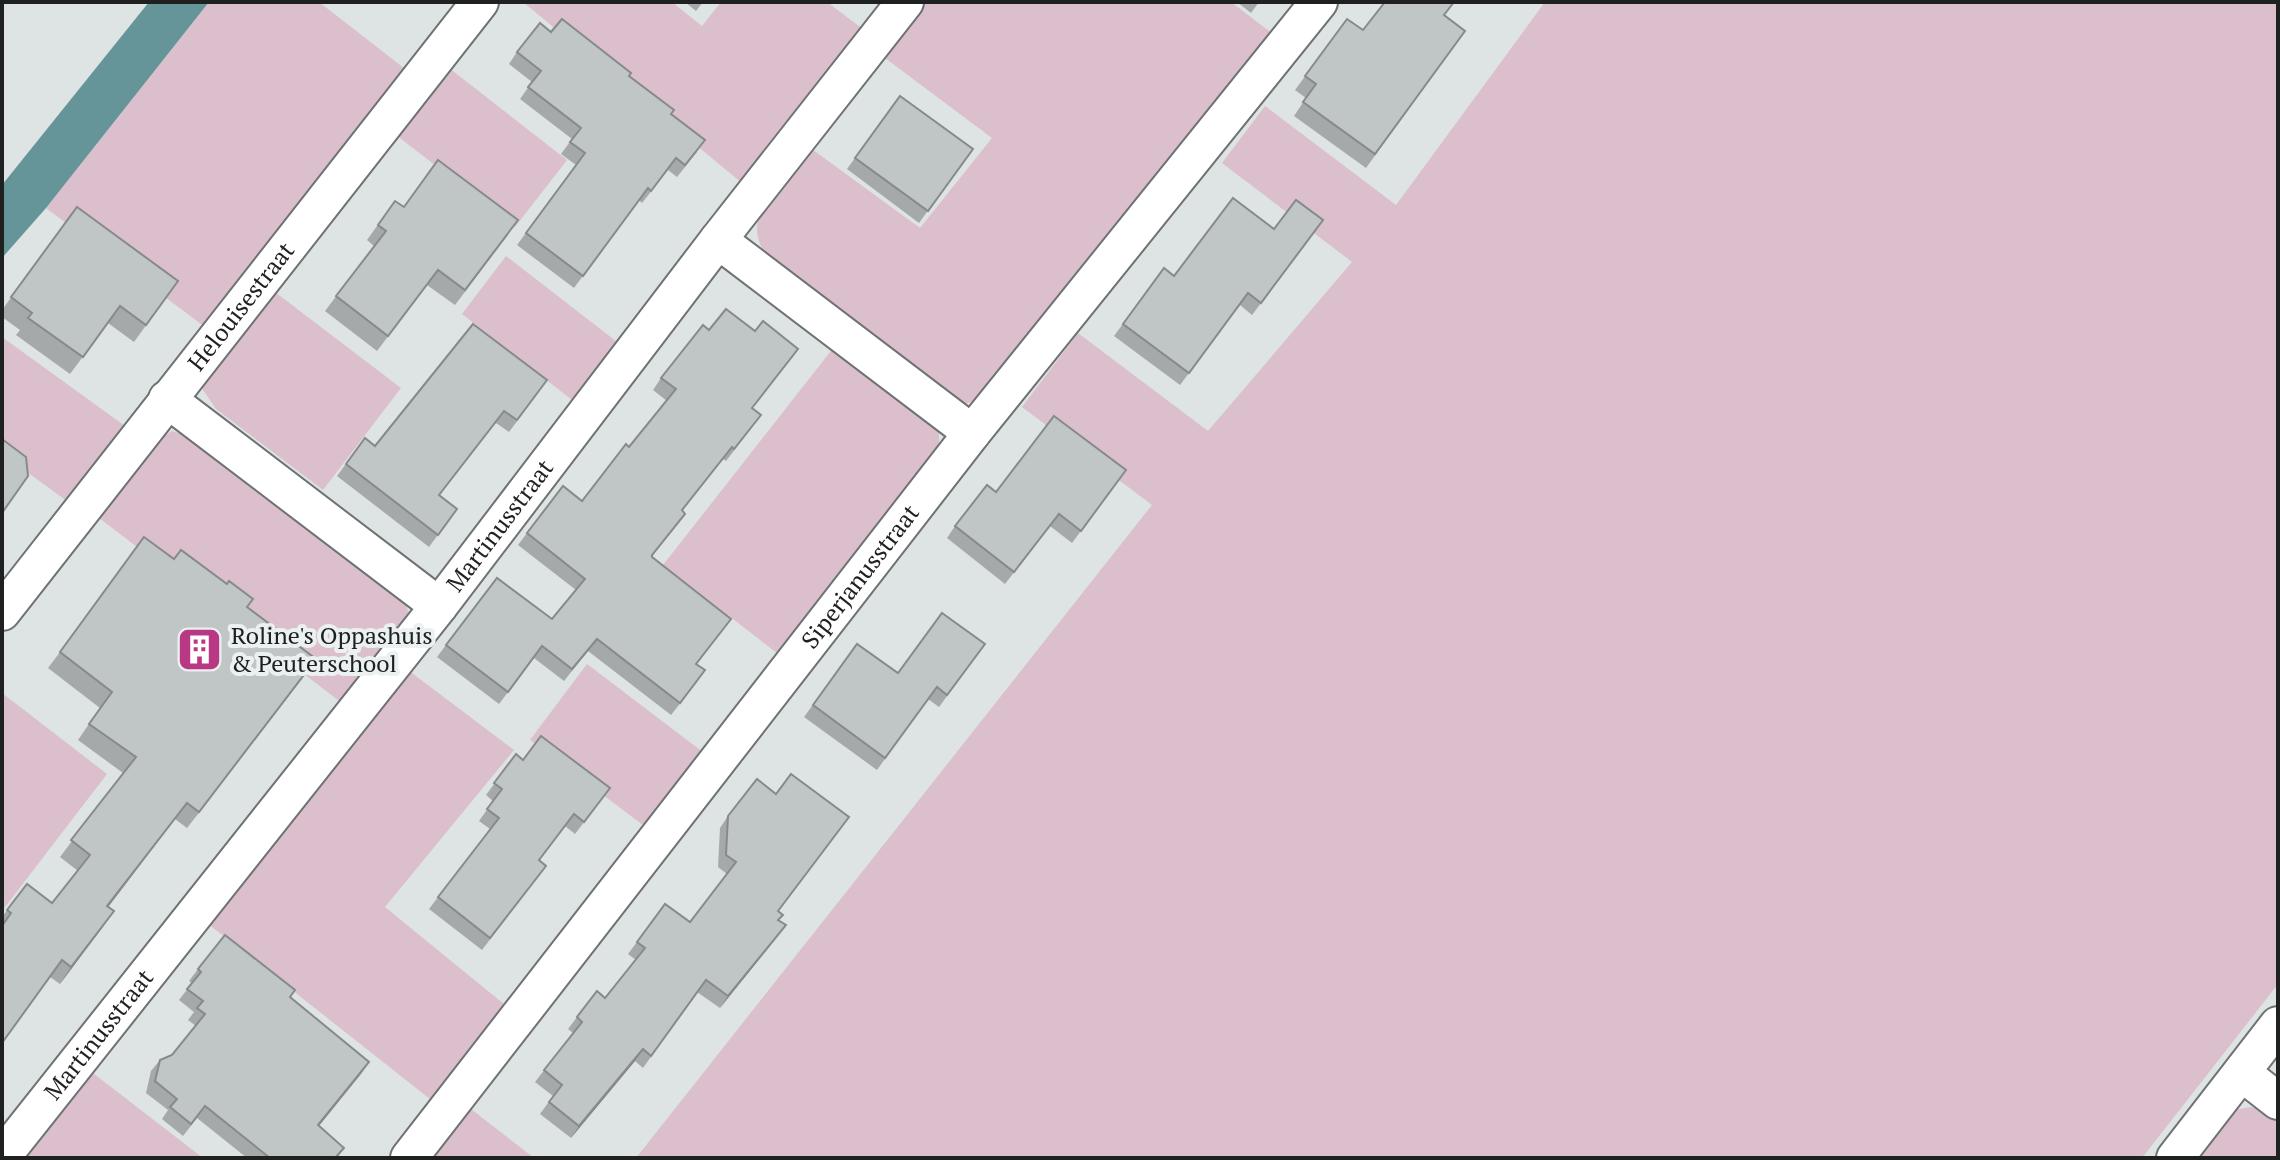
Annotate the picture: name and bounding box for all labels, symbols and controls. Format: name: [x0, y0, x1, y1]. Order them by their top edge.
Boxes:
street label: Helouisestraat: [180, 235, 301, 377]
street label: Martinusstraat: [439, 452, 560, 598]
street label: Siperjanusstraat: [794, 497, 926, 655]
place label: Roline's Oppashuis & Peuterschool: [231, 619, 433, 679]
building icon: Roline's Oppashuis & Peuterschool: [176, 626, 224, 674]
street label: Martinusstraat: [36, 962, 160, 1106]

